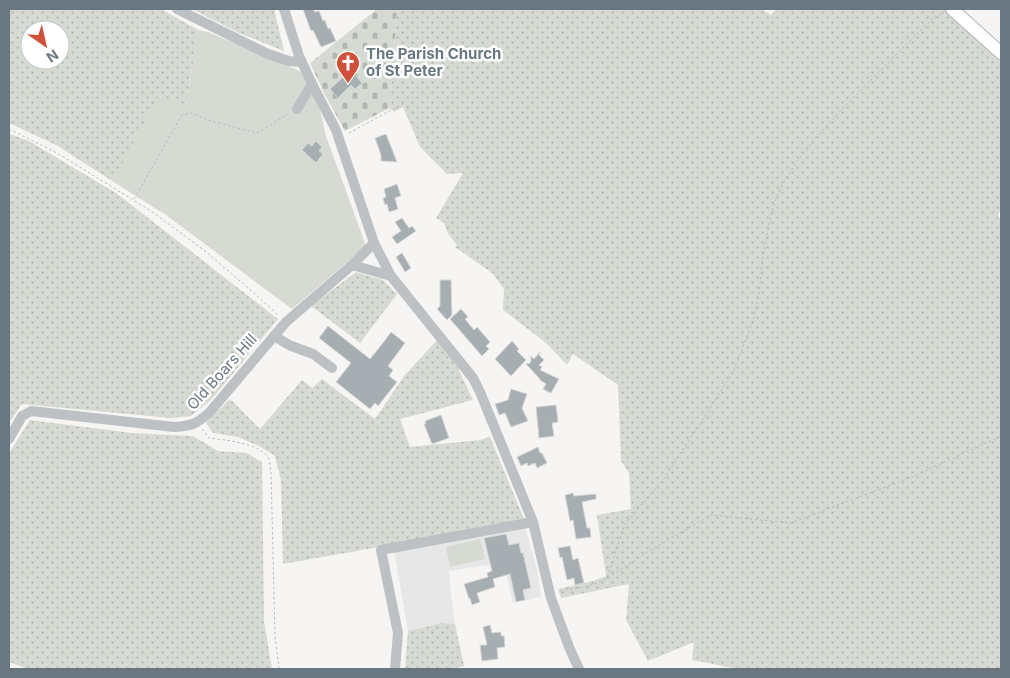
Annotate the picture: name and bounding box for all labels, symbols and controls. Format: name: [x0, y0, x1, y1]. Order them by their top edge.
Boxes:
north arrow: [20, 20, 70, 70]
place label: The Parish Church of St Peter: [366, 44, 501, 80]
text: N: [43, 46, 62, 66]
church icon: The Parish Church of St Peter: [335, 50, 361, 84]
street label: Old Boars Hill: [183, 330, 261, 414]

